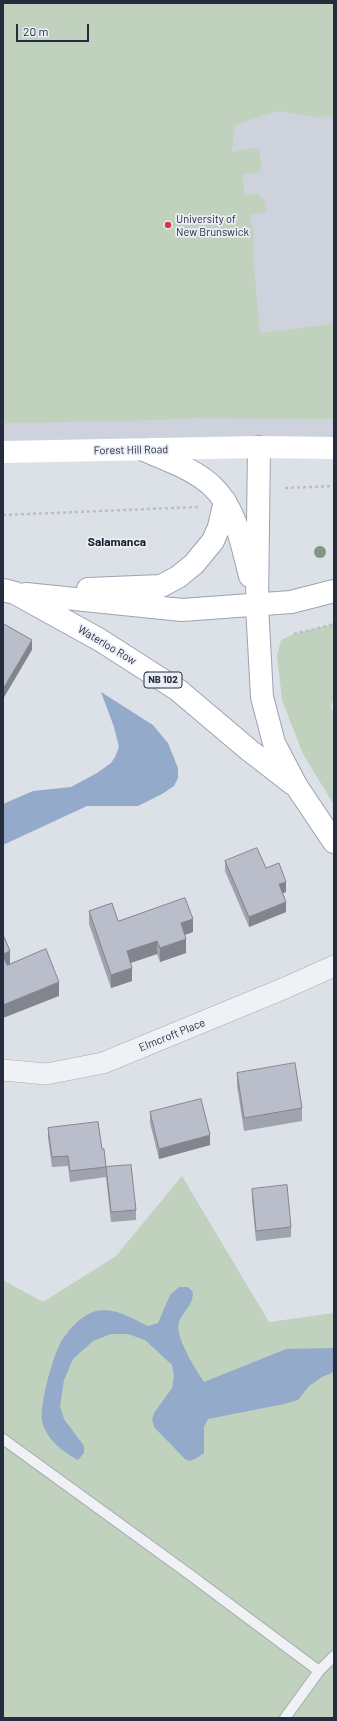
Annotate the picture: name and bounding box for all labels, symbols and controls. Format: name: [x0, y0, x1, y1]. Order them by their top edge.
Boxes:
scale bar: [18, 16, 91, 42]
text: 20 m: [23, 24, 49, 38]
place label: University of New Brunswick: [176, 212, 249, 238]
marker: University of New Brunswick: [163, 220, 173, 230]
street label: Forest Hill Road: [94, 443, 168, 457]
district label: Salamanca: [88, 535, 146, 549]
street label: Waterloo Row: [76, 622, 138, 668]
road number: NB 102: [144, 672, 182, 688]
street label: Elmcroft Place: [137, 1016, 207, 1054]

